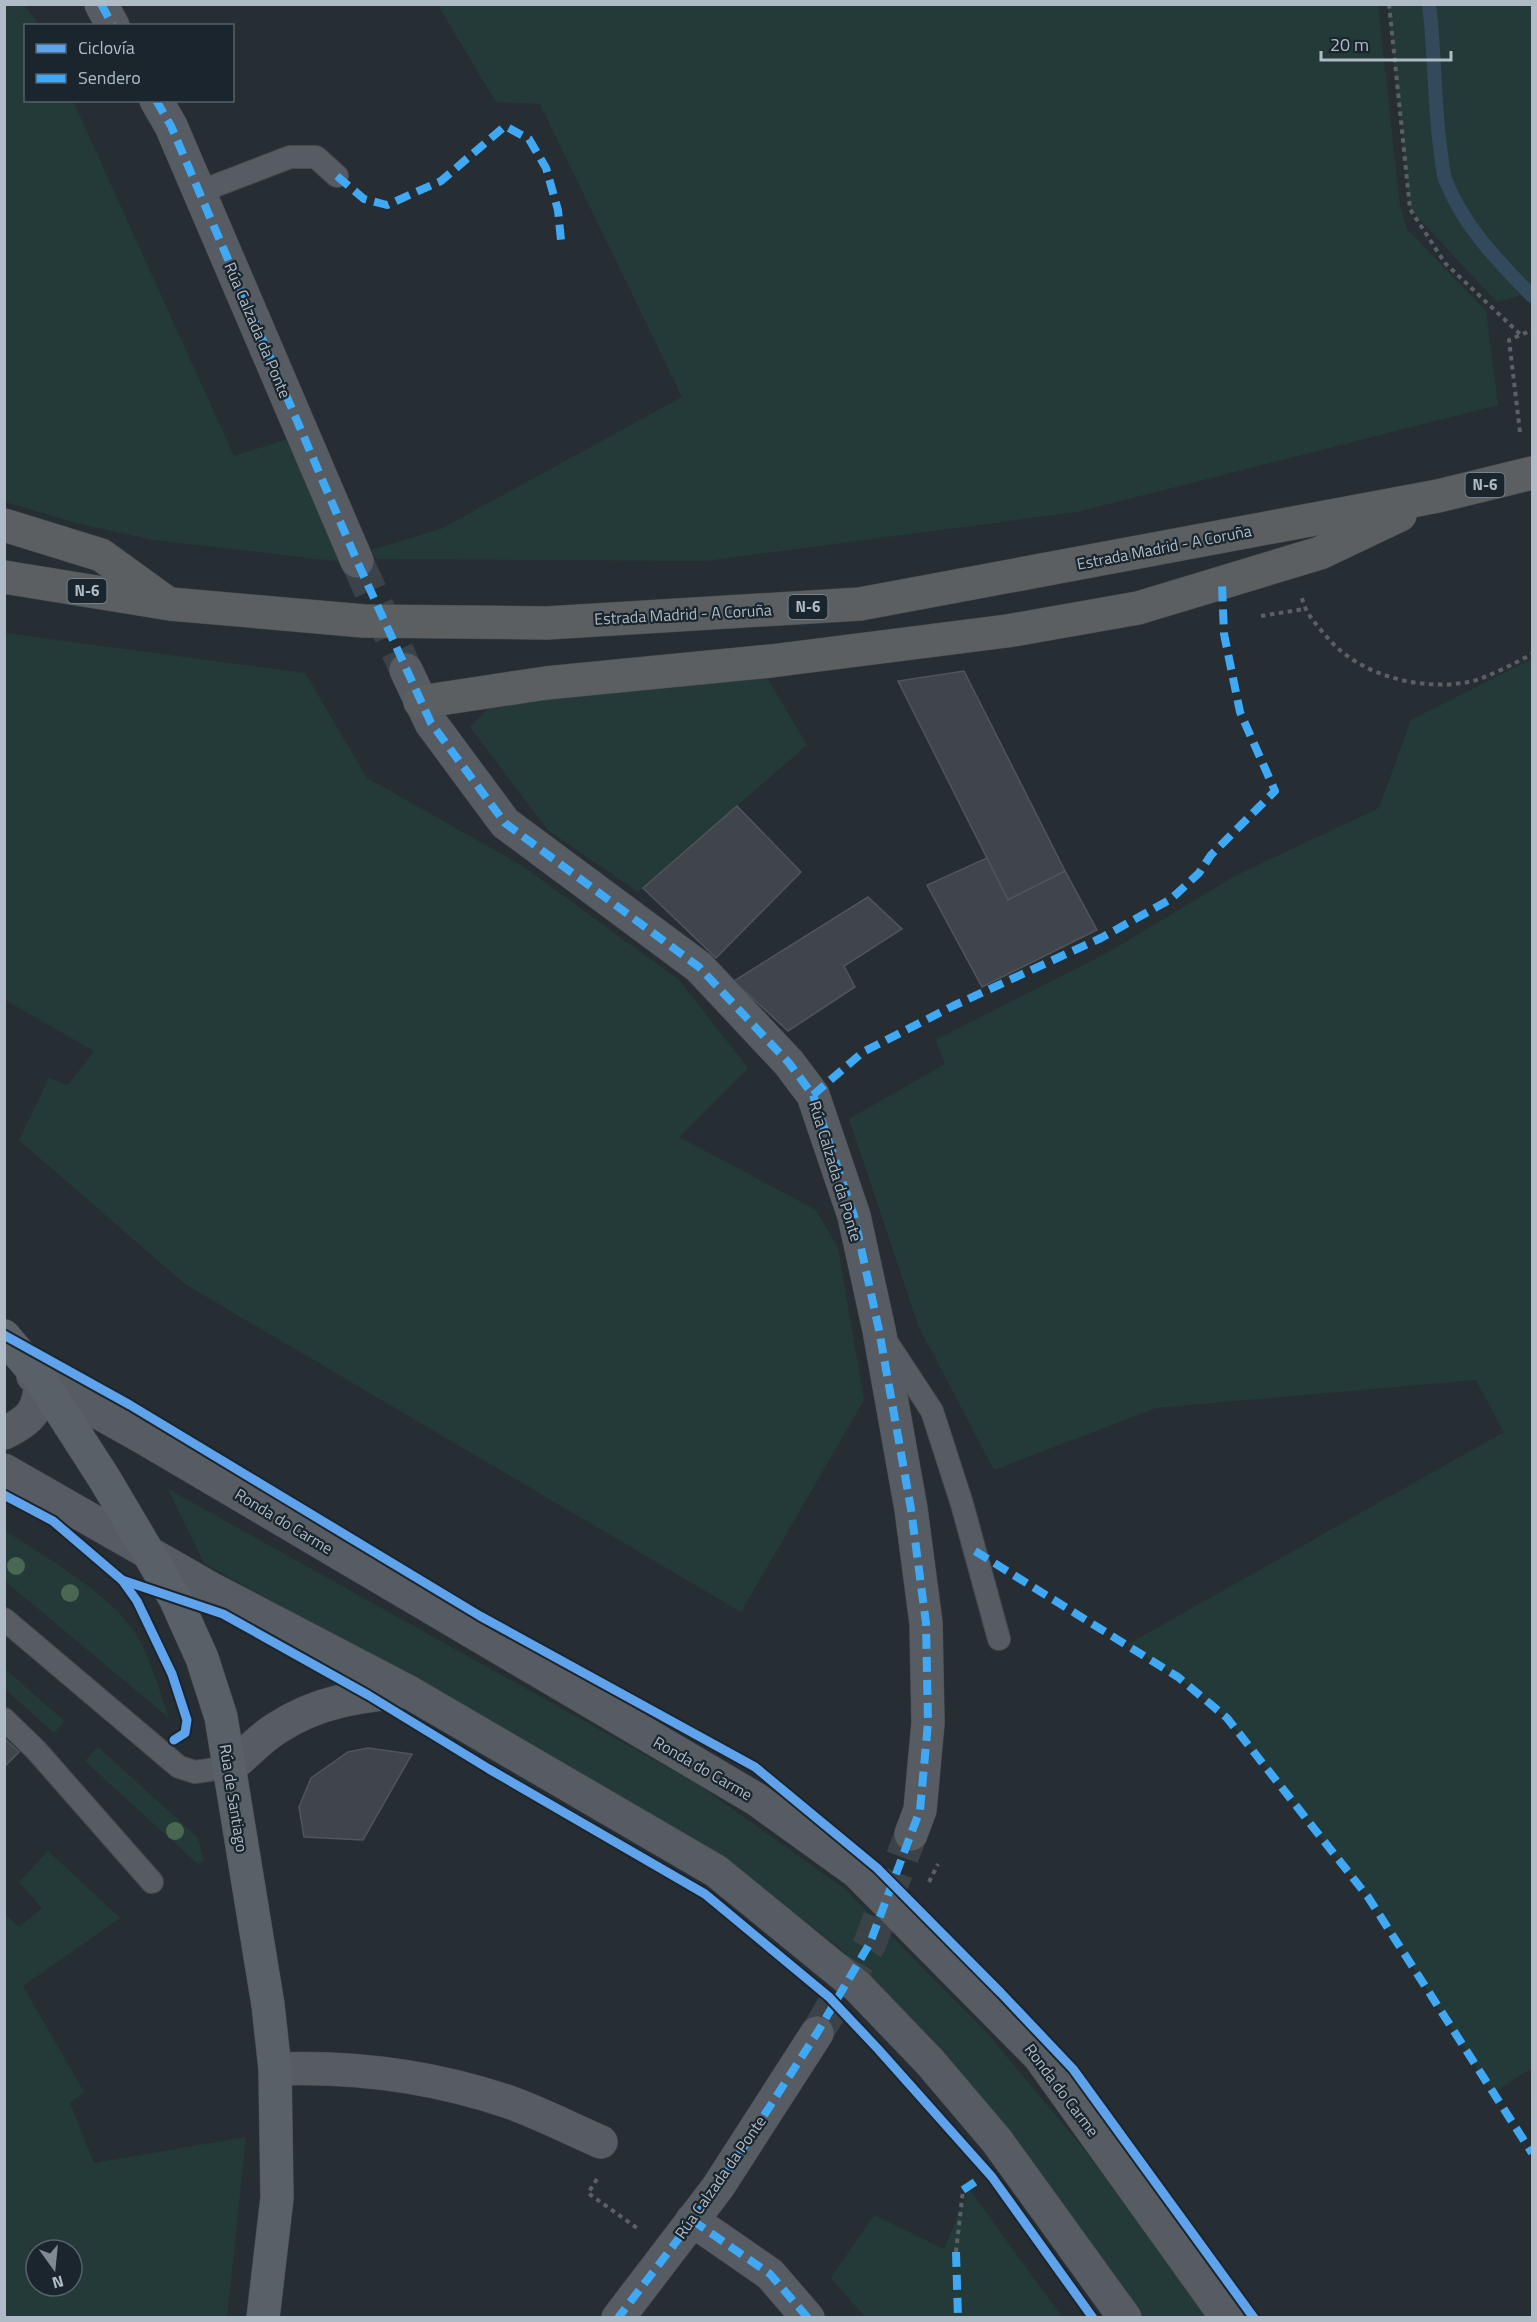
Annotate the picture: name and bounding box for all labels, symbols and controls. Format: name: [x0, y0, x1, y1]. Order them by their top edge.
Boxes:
legend: [24, 24, 234, 102]
scale bar: [1321, 24, 1452, 62]
text: 20 m: [1330, 31, 1369, 58]
text: Ciclovía: [78, 34, 135, 61]
text: Sendero: [78, 64, 141, 91]
street label: Rúa Calzada da Ponte: [218, 258, 298, 402]
road number: N-6: [1466, 473, 1504, 497]
street label: Estrada Madrid - A Coruña: [1075, 518, 1253, 576]
road number: N-6: [68, 579, 106, 603]
road number: N-6: [788, 595, 828, 619]
street label: Estrada Madrid - A Coruña: [594, 597, 772, 631]
street label: Rúa Calzada da Ponte: [803, 1098, 869, 1244]
street label: Ronda do Carme: [230, 1482, 338, 1560]
street label: Ronda do Carme: [649, 1730, 757, 1806]
street label: Rúa de Santiago: [214, 1742, 254, 1854]
street label: Ronda do Carme: [1019, 2038, 1105, 2142]
street label: Rúa Calzada da Ponte: [668, 2110, 772, 2244]
north arrow: [24, 2238, 84, 2298]
text: N: [49, 2269, 66, 2296]

